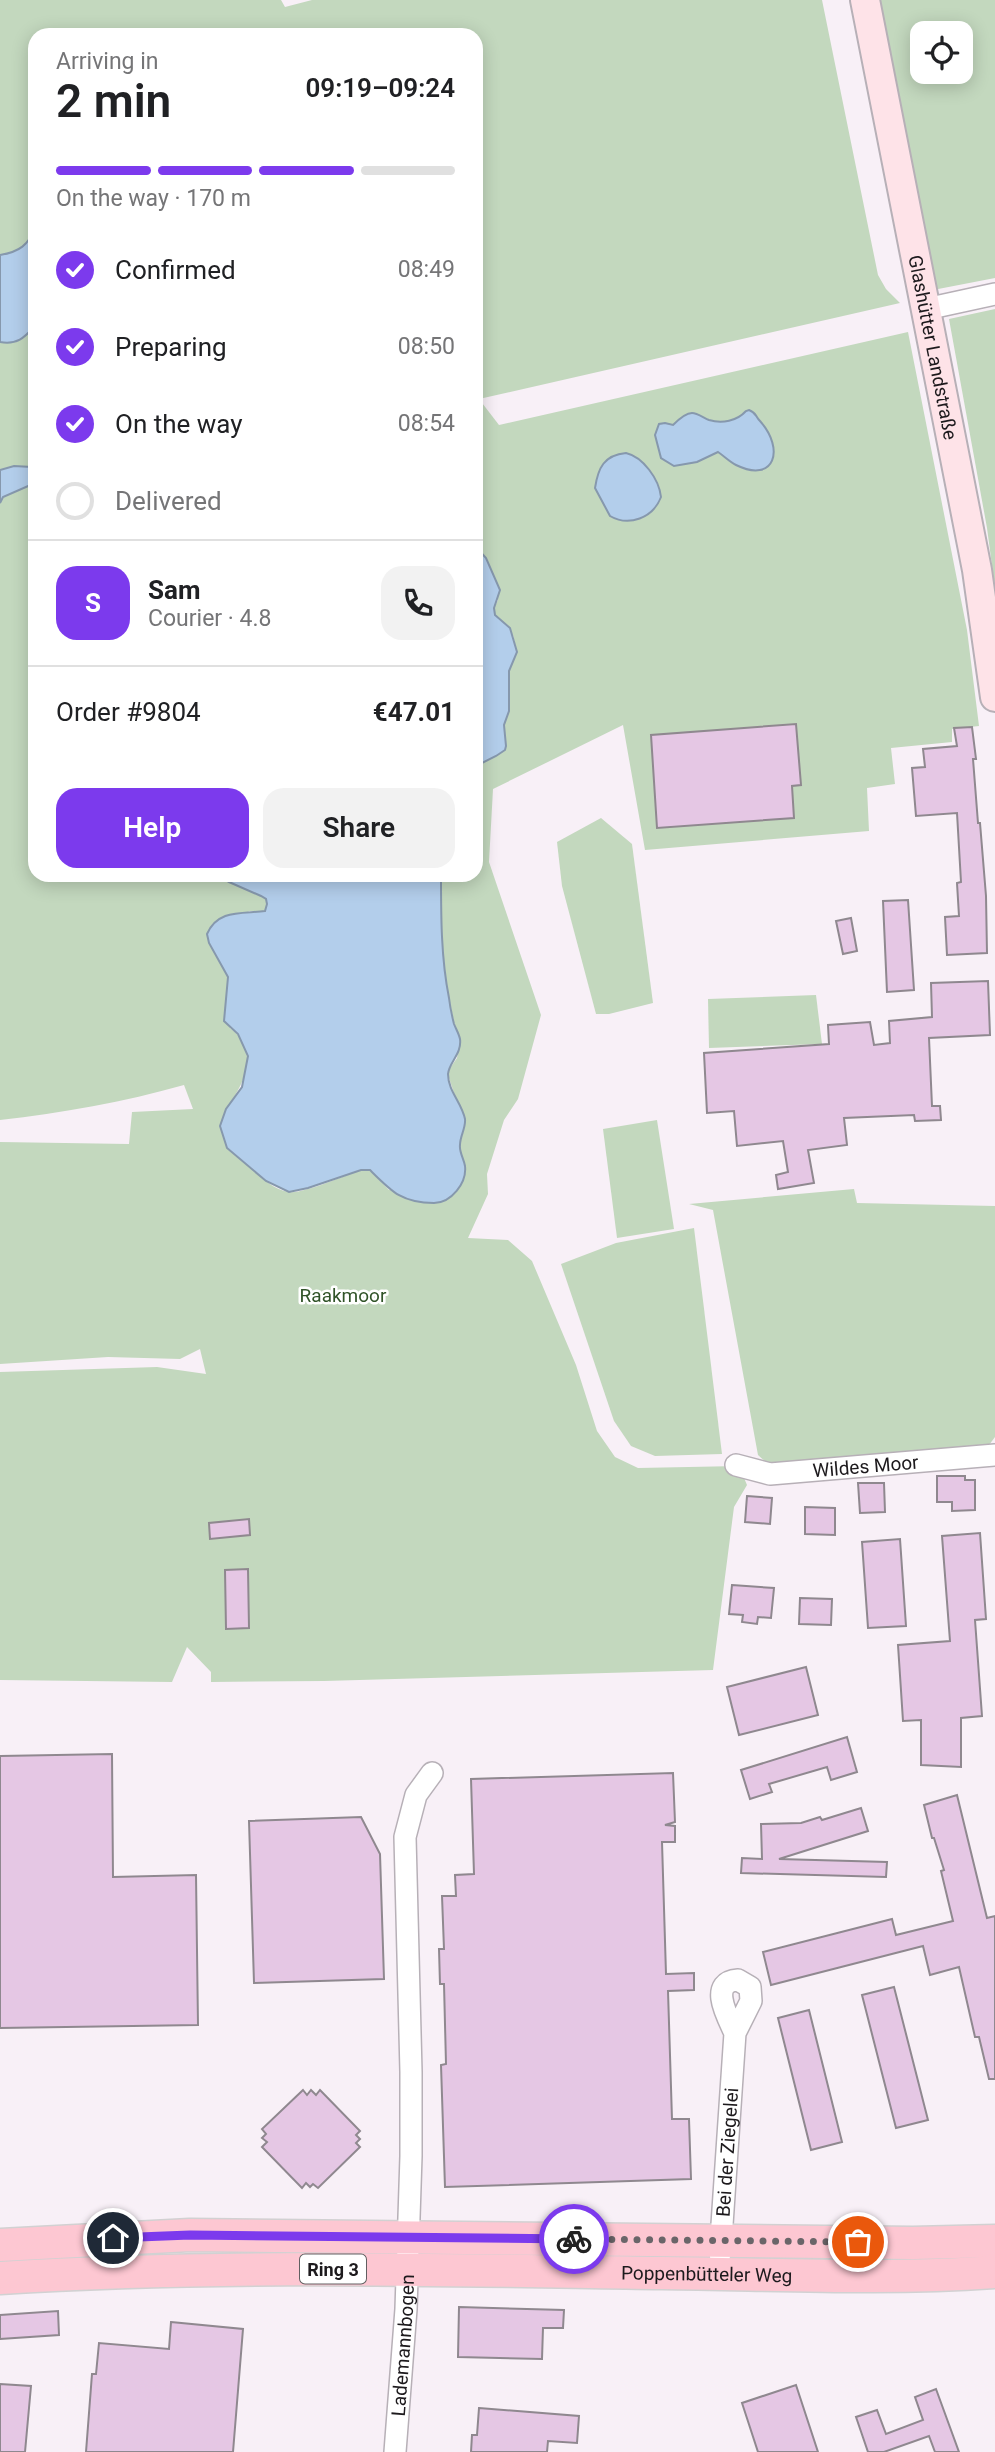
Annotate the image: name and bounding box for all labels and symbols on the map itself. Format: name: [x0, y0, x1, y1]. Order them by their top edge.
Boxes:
street label: Glashütter Landstraße: [904, 253, 963, 442]
park label: Raakmoor: [300, 1284, 387, 1307]
street label: Wildes Moor: [812, 1450, 920, 1482]
street label: Bei der Ziegelei: [711, 2087, 743, 2218]
courier: [539, 2204, 609, 2274]
pin: [83, 2208, 143, 2268]
pin: [828, 2212, 888, 2272]
road number: Ring 3: [300, 2255, 366, 2284]
street label: Poppenbütteler Weg: [621, 2261, 793, 2287]
street label: Lademannbogen: [386, 2274, 419, 2417]

